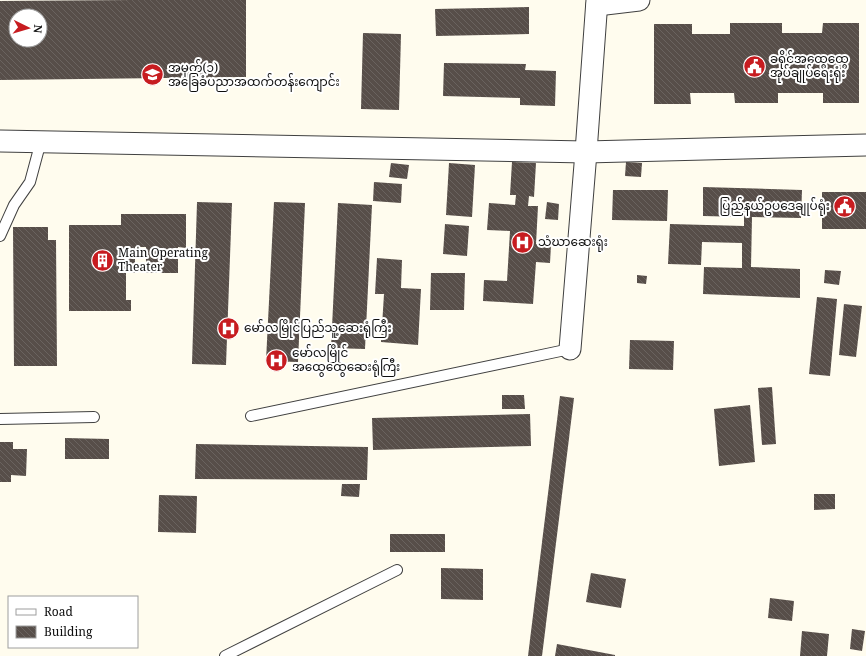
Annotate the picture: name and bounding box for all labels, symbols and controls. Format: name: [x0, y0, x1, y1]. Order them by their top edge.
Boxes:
north arrow: [8, 8, 48, 48]
text: N: [31, 24, 46, 34]
place label: ခရိုင်အထွေထွေ အုပ်ချုပ်ရေးရုံး: [770, 50, 849, 83]
public building icon: ခရိုင်အထွေထွေ အုပ်ချုပ်ရေးရုံး: [741, 53, 767, 79]
place label: အမှတ်(၁) အခြေခံပညာအထက်တန်းကျောင်း: [168, 59, 340, 92]
school or university icon: အမှတ်(၁) အခြေခံပညာအထက်တန်းကျောင်း: [139, 62, 165, 88]
public building icon: ပြည်နယ်ဥပဒေချုပ်ရုံး: [832, 193, 858, 219]
place label: ပြည်နယ်ဥပဒေချုပ်ရုံး: [720, 197, 830, 216]
hospital icon: သံဃာဆေးရုံး: [509, 229, 535, 255]
place label: သံဃာဆေးရုံး: [538, 233, 608, 252]
place label: Main Operating Theater: [118, 244, 208, 275]
building icon: Main Operating Theater: [89, 247, 115, 273]
hospital icon: မော်လမြိုင်ပြည်သူ့ဆေးရုံကြီး: [216, 315, 242, 341]
place label: မော်လမြိုင်ပြည်သူ့ဆေးရုံကြီး: [244, 319, 392, 338]
place label: မော်လမြိုင် အထွေထွေဆေးရုံကြီး: [292, 344, 400, 377]
hospital icon: မော်လမြိုင် အထွေထွေဆေးရုံကြီး: [263, 347, 289, 373]
legend: [8, 596, 138, 648]
text: Road: [44, 603, 74, 620]
text: Building: [44, 623, 93, 640]

